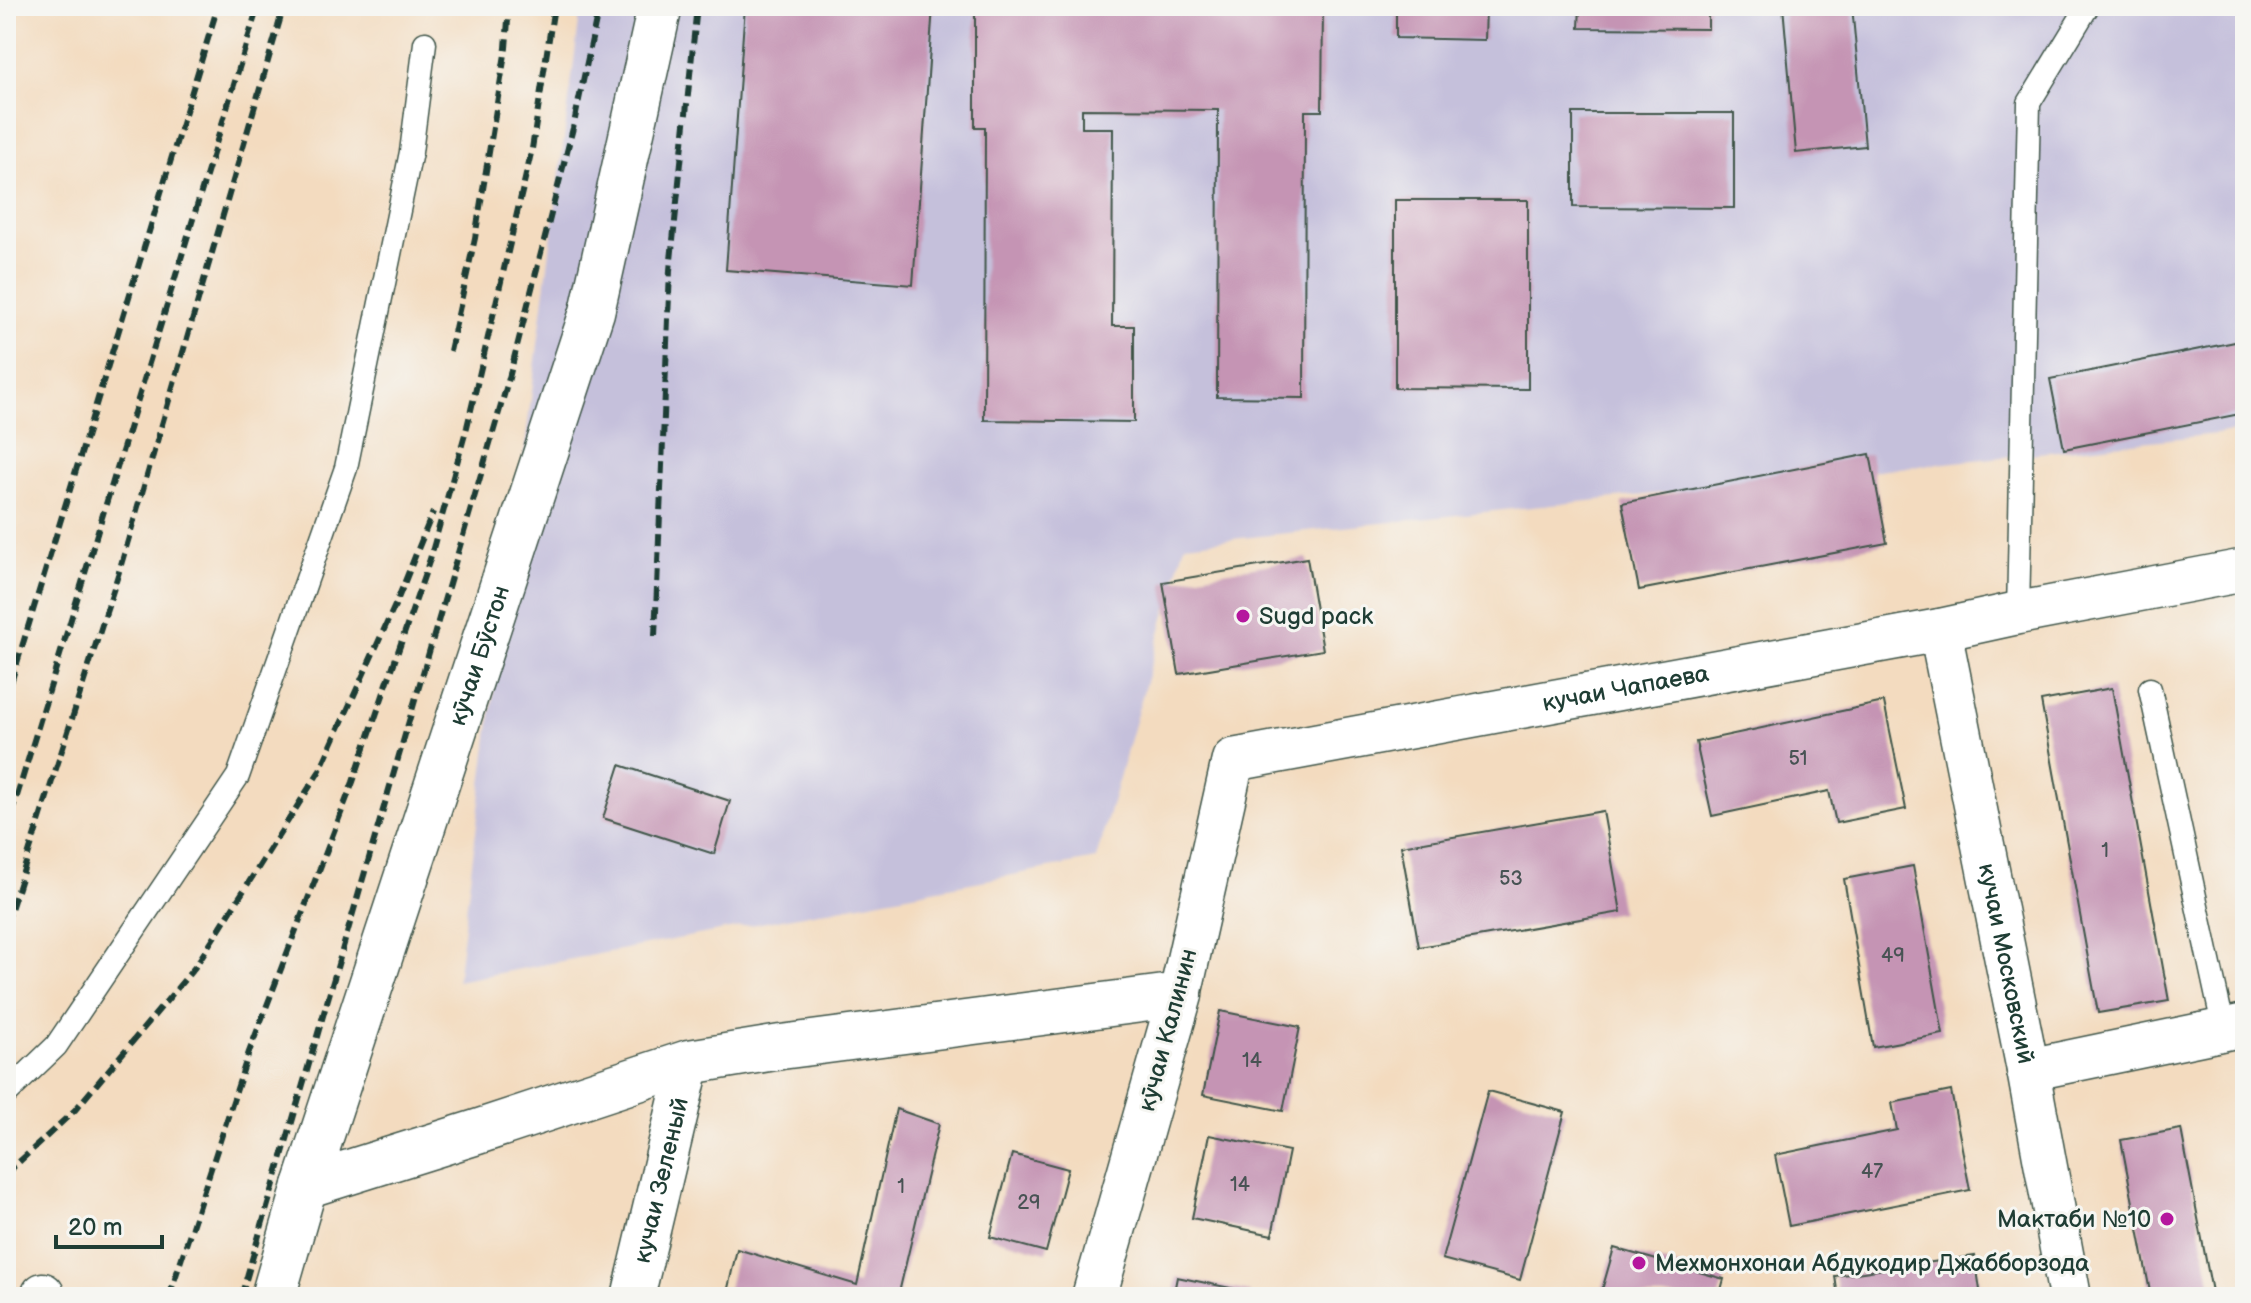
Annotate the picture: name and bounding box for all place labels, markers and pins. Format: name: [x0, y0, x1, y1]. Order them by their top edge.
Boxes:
place label: Sugd pack: [1259, 602, 1373, 631]
marker: Sugd pack: [1234, 607, 1252, 625]
place label: Мактаби №10: [1997, 1205, 2151, 1234]
marker: Мактаби №10: [2158, 1210, 2176, 1228]
place label: Мехмонхонаи Абдукодир Джабборзода: [1655, 1249, 2089, 1278]
marker: Мехмонхонаи Абдукодир Джабборзода: [1630, 1254, 1648, 1272]

